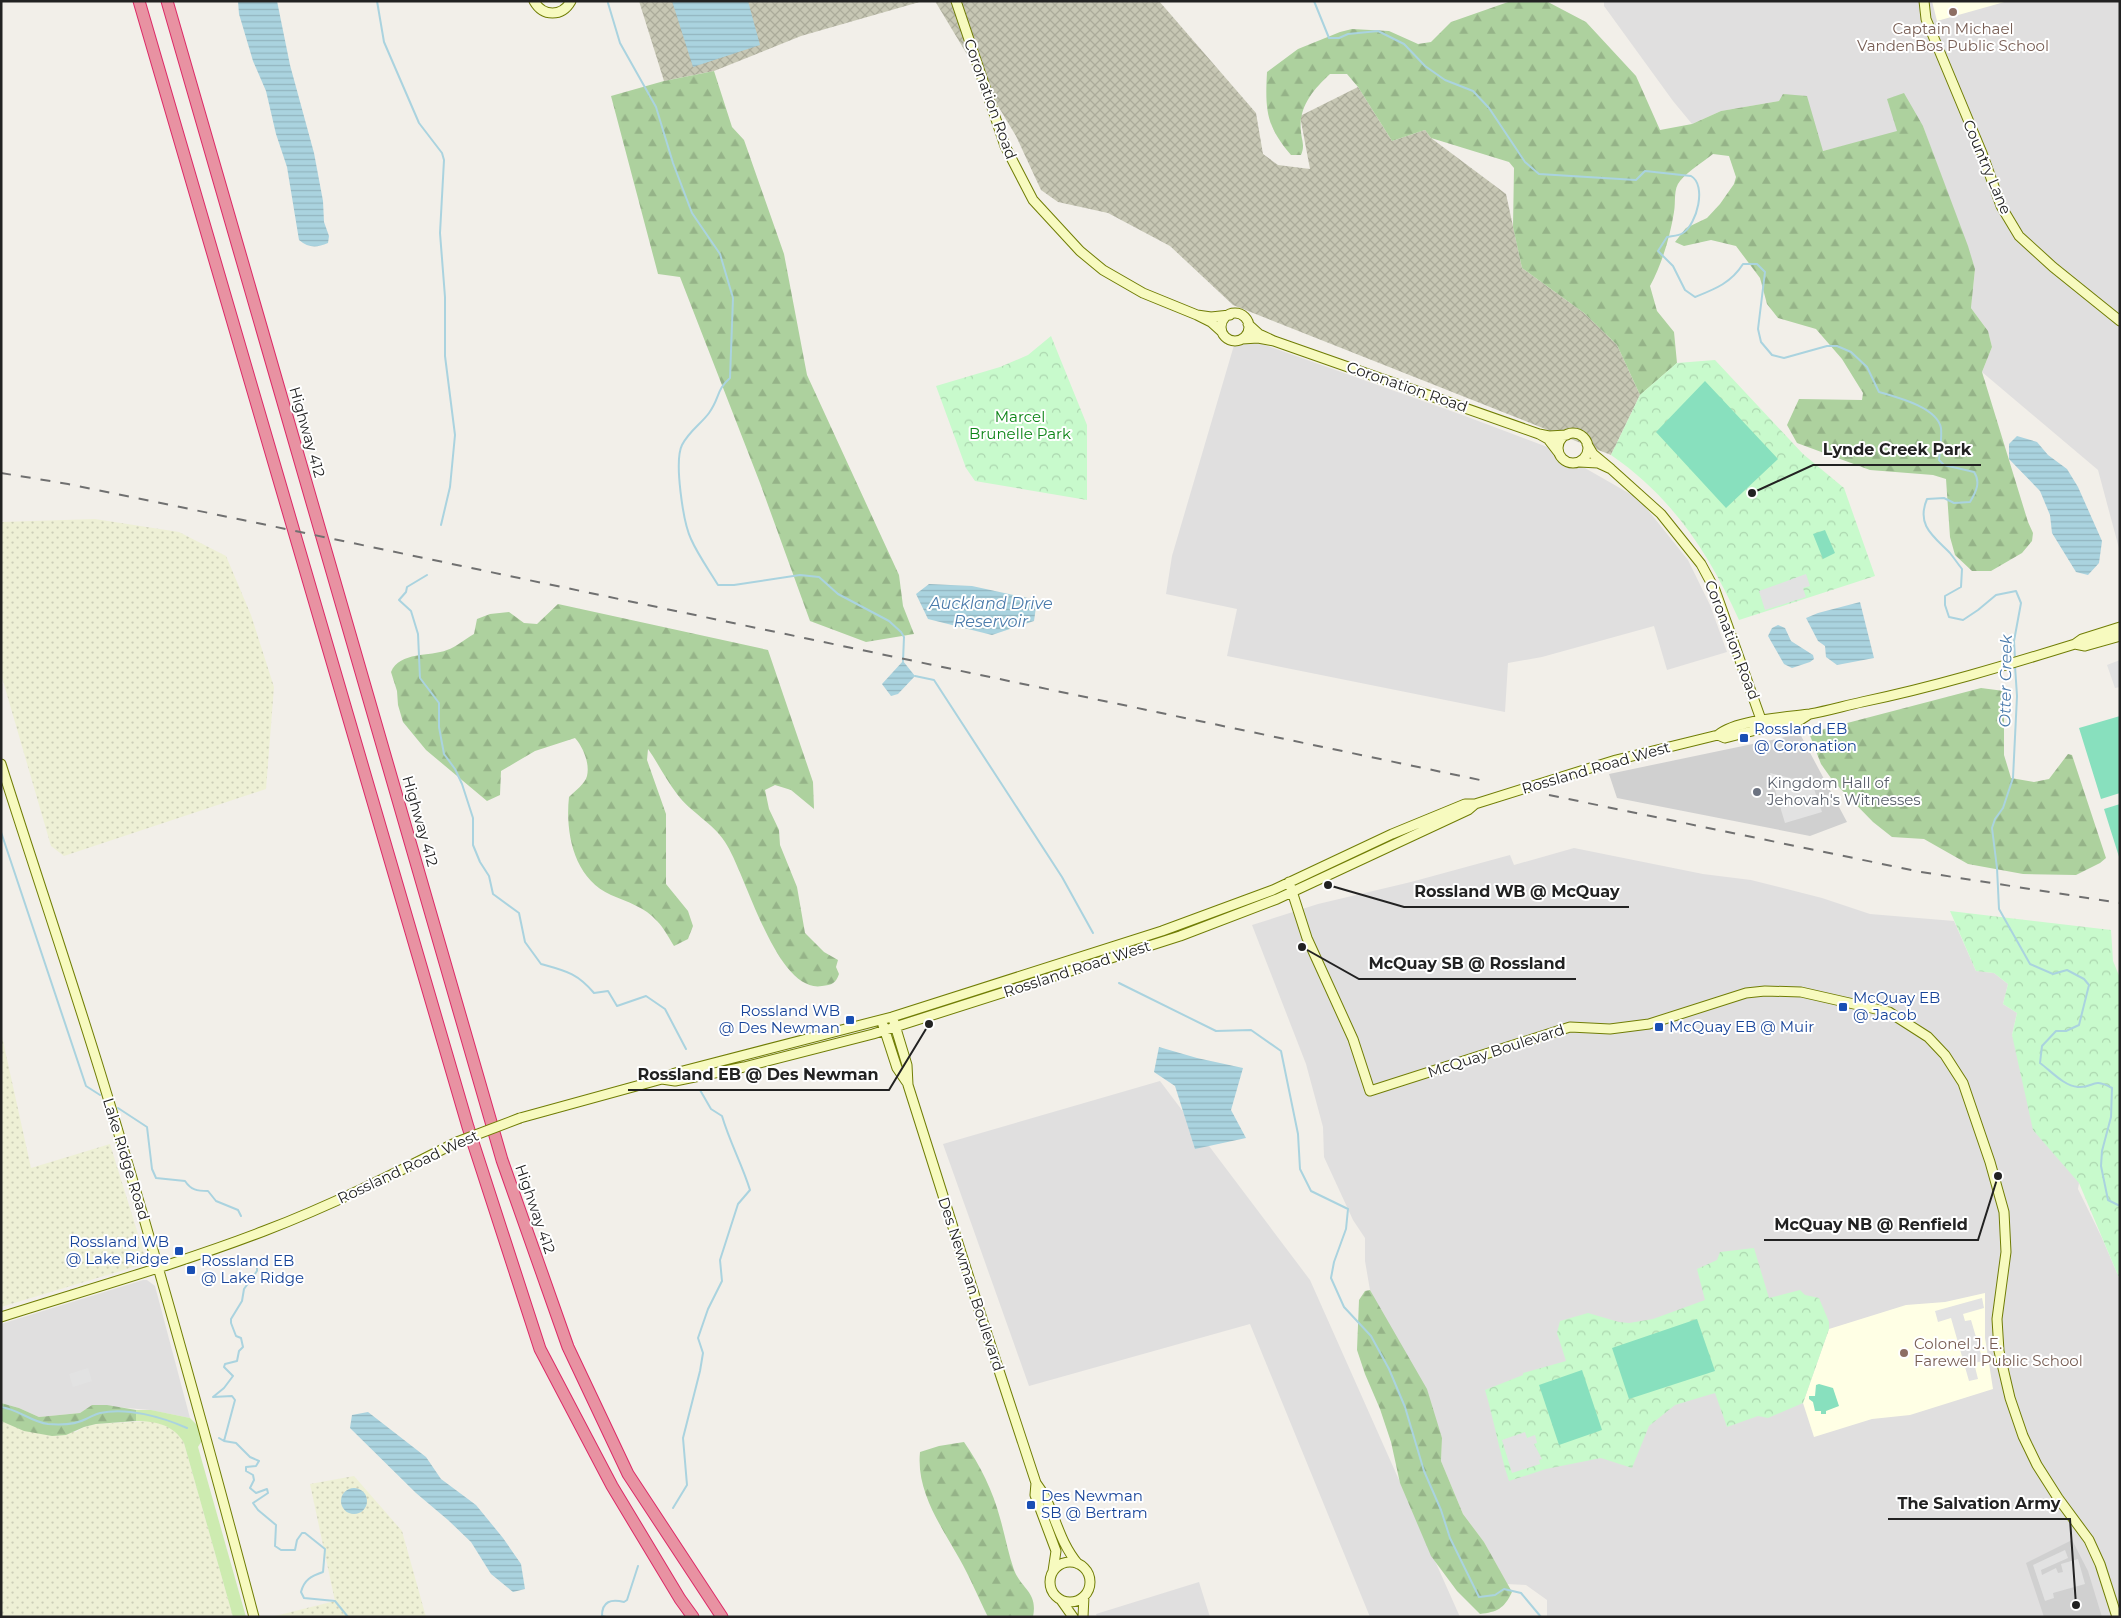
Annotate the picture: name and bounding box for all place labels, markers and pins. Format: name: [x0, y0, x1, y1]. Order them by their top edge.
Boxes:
marker: Captain Michael VandenBos Public School: [1947, 6, 1959, 18]
place label: Captain Michael VandenBos Public School: [1857, 19, 2049, 55]
callout: Lynde Creek Park: [1813, 434, 1981, 465]
place label: Rossland EB @ Coronation: [1754, 719, 1857, 755]
marker: Rossland EB @ Coronation: [1738, 732, 1750, 744]
place label: Kingdom Hall of Jehovah's Witnesses: [1766, 773, 1921, 809]
marker: Kingdom Hall of Jehovah's Witnesses: [1751, 786, 1763, 798]
callout: Rossland WB @ McQuay: [1404, 876, 1629, 907]
callout: McQuay SB @ Rossland: [1359, 948, 1576, 979]
place label: McQuay EB @ Jacob: [1853, 988, 1940, 1024]
place label: Rossland WB @ Des Newman: [719, 1001, 840, 1037]
marker: McQuay EB @ Jacob: [1837, 1001, 1849, 1013]
marker: Rossland WB @ Des Newman: [844, 1014, 856, 1026]
place label: McQuay EB @ Muir: [1669, 1017, 1814, 1036]
marker: McQuay EB @ Muir: [1653, 1021, 1665, 1033]
callout: Rossland EB @ Des Newman: [628, 1059, 889, 1090]
callout: McQuay NB @ Renfield: [1764, 1209, 1978, 1240]
place label: Rossland WB @ Lake Ridge: [66, 1232, 169, 1268]
marker: Rossland WB @ Lake Ridge: [173, 1245, 185, 1257]
place label: Rossland EB @ Lake Ridge: [201, 1251, 304, 1287]
marker: Rossland EB @ Lake Ridge: [185, 1264, 197, 1276]
place label: Colonel J. E. Farewell Public School: [1914, 1334, 2083, 1370]
marker: Colonel J. E. Farewell Public School: [1898, 1347, 1910, 1359]
place label: Des Newman SB @ Bertram: [1041, 1486, 1148, 1522]
callout: The Salvation Army: [1888, 1488, 2070, 1519]
marker: Des Newman SB @ Bertram: [1025, 1499, 1037, 1511]

